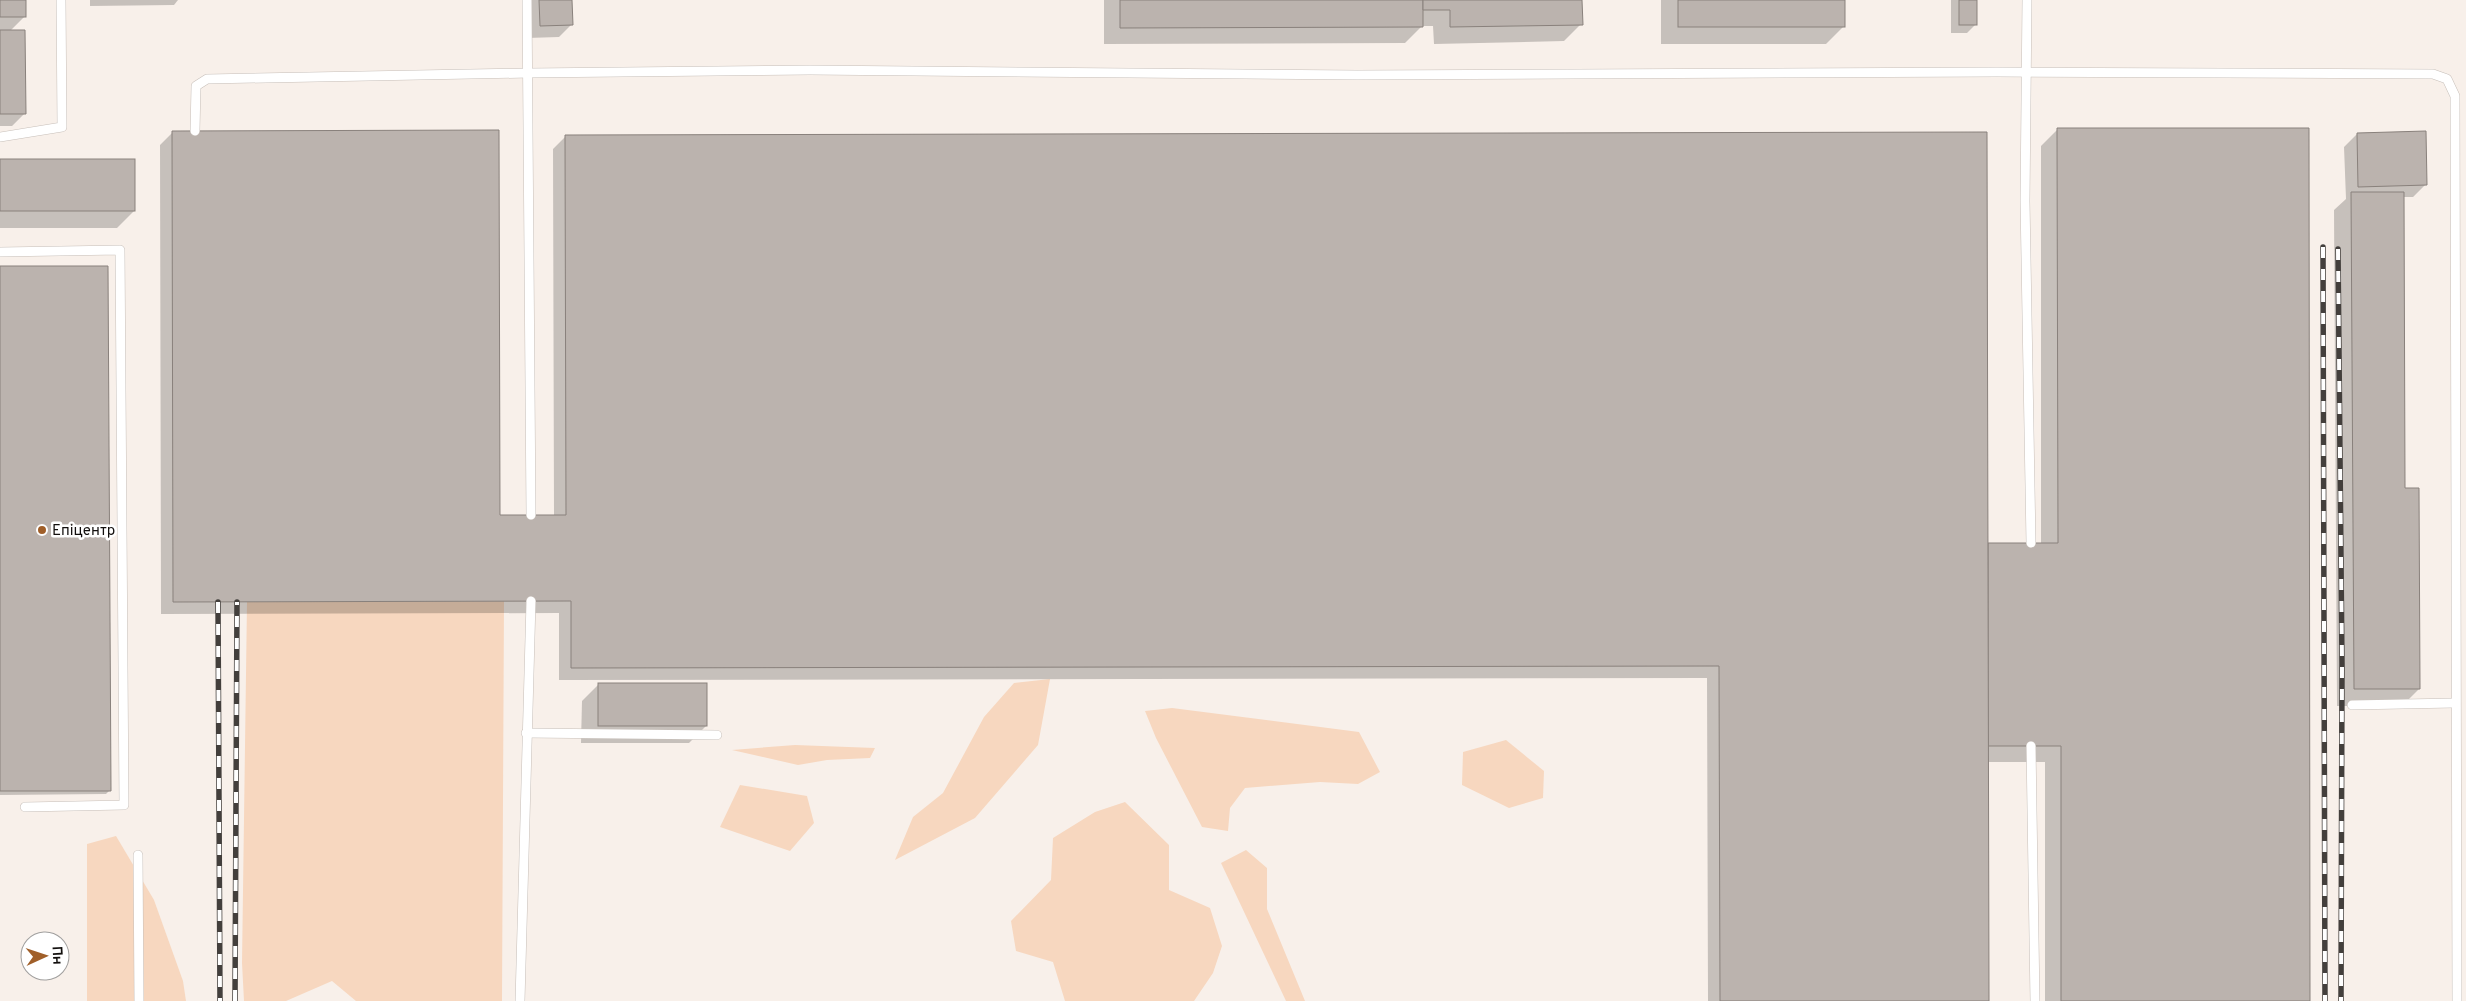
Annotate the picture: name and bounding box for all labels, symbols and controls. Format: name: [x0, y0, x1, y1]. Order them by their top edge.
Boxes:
place label: Епіцентр: [52, 522, 115, 541]
marker: Епіцентр: [36, 524, 48, 536]
north arrow: [20, 931, 70, 981]
text: Пн: [48, 946, 65, 965]

